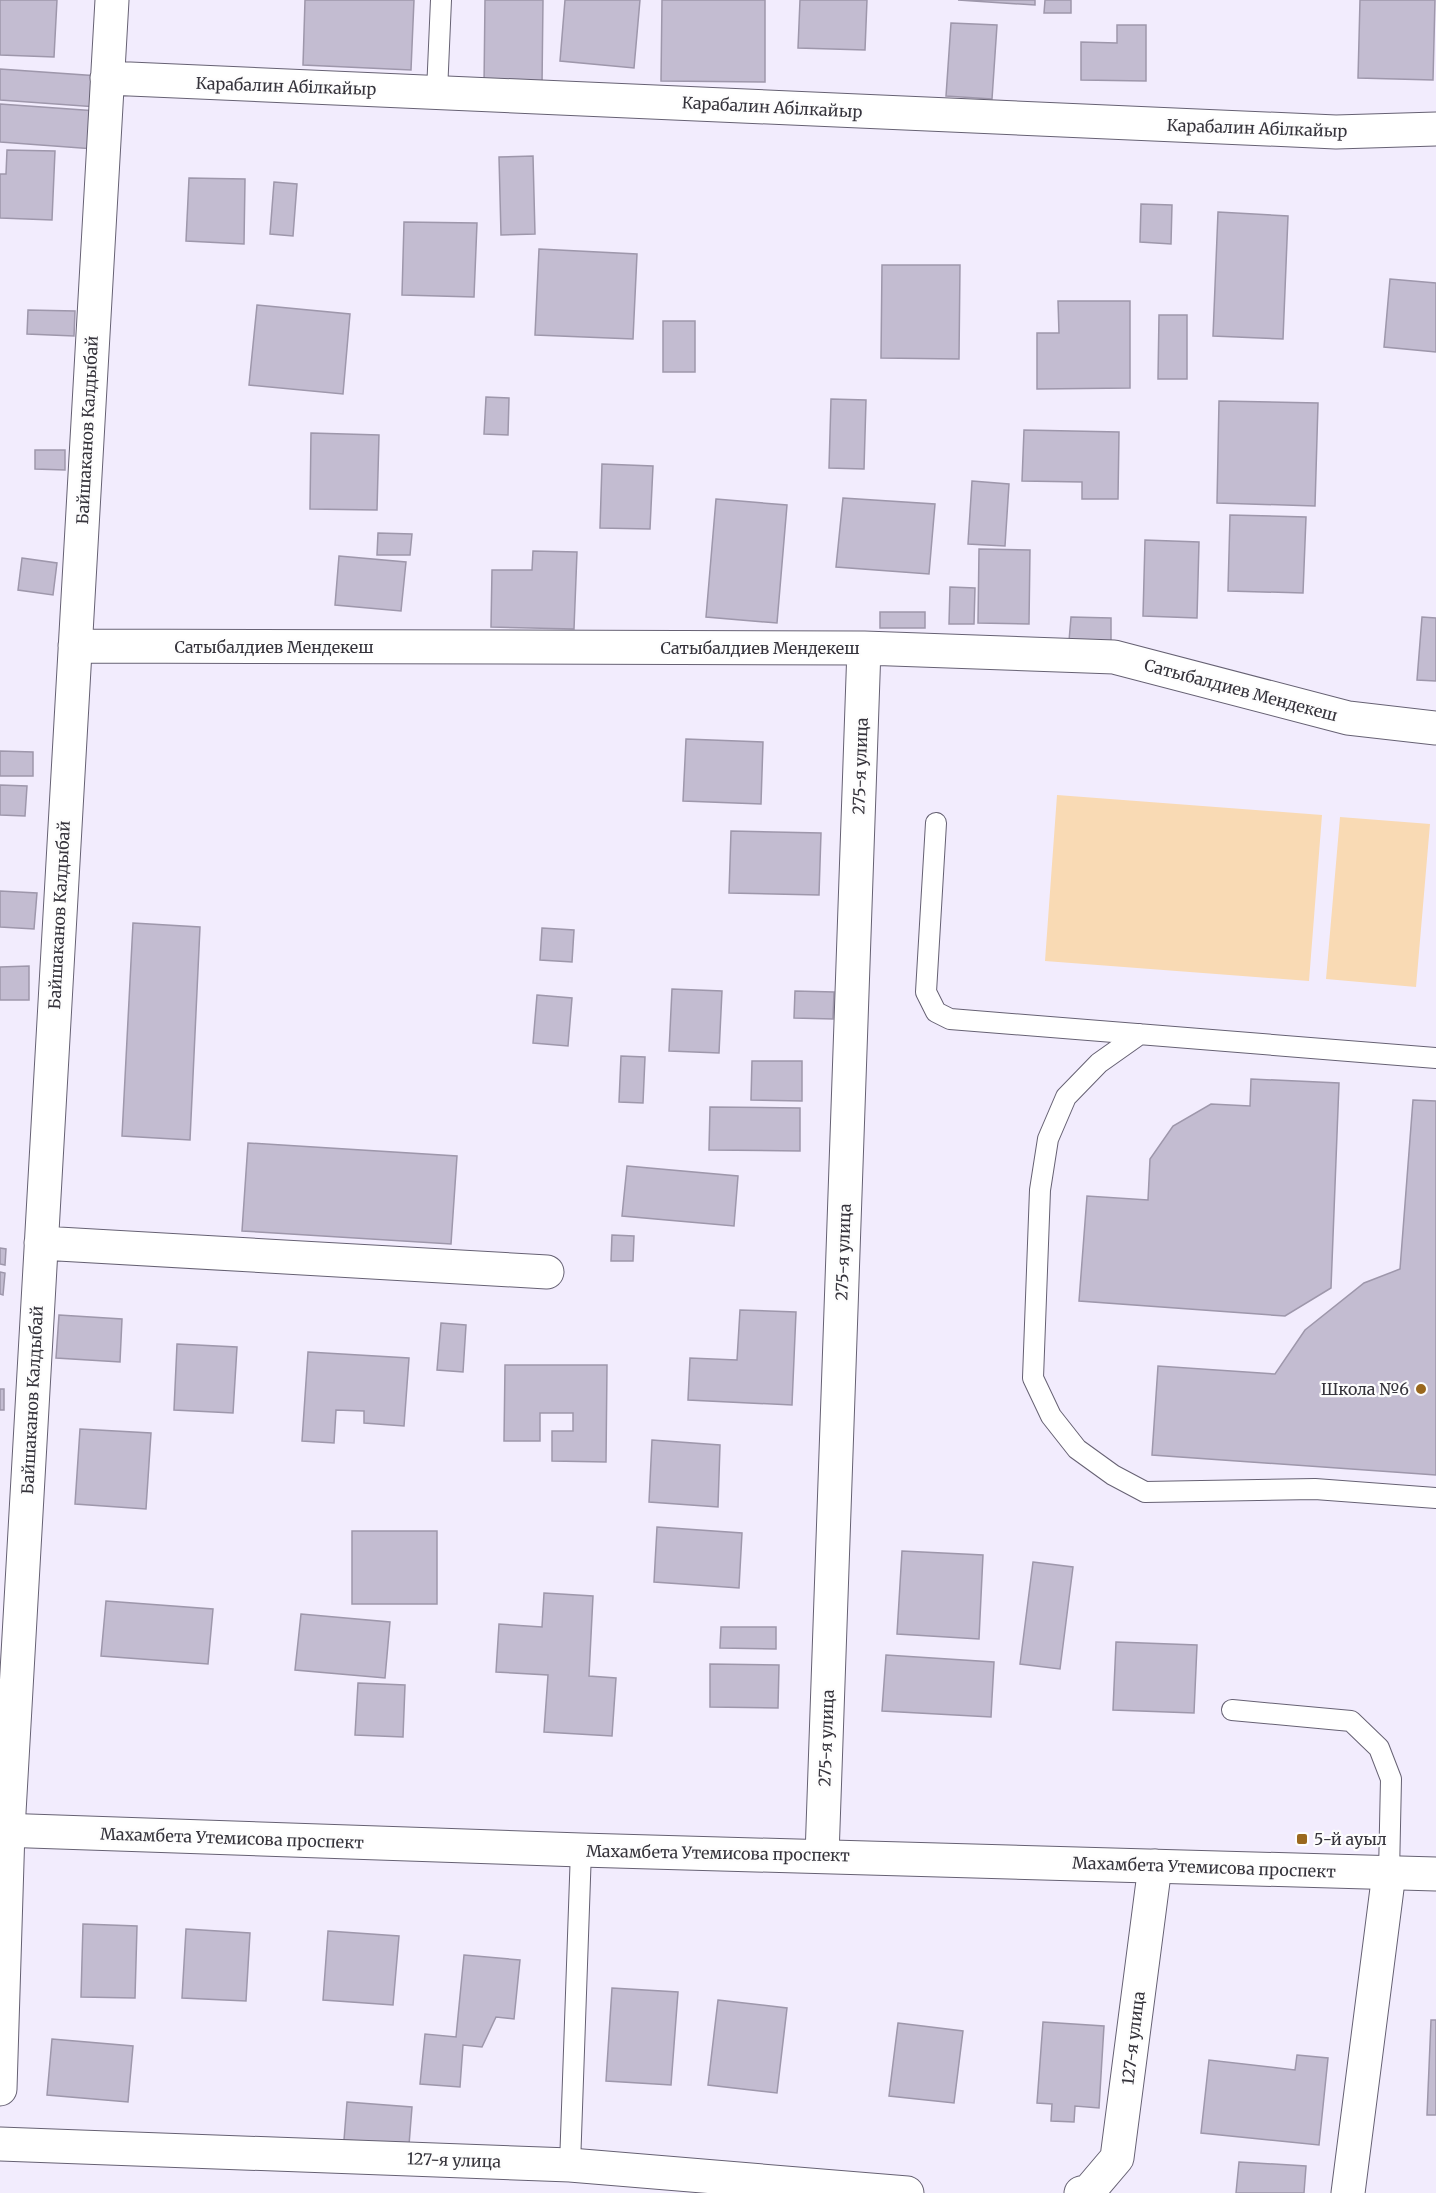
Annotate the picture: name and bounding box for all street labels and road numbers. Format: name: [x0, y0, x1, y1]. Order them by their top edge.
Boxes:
street label: Карабалин Абілкайыр: [195, 73, 377, 99]
street label: Карабалин Абілкайыр: [681, 92, 863, 122]
street label: Карабалин Абілкайыр: [1166, 115, 1348, 141]
street label: Байшаканов Калдыбай: [72, 335, 102, 525]
street label: Сатыбалдиев Мендекеш: [174, 637, 374, 657]
street label: Сатыбалдиев Мендекеш: [660, 638, 860, 658]
street label: Сатыбалдиев Мендекеш: [1142, 655, 1340, 725]
street label: 275-я улица: [848, 717, 872, 815]
street label: Байшаканов Калдыбай: [44, 820, 74, 1010]
street label: 275-я улица: [831, 1203, 855, 1301]
street label: Байшаканов Калдыбай: [17, 1305, 47, 1495]
street label: 275-я улица: [814, 1689, 838, 1787]
street label: Махамбета Утемисова проспект: [100, 1823, 364, 1853]
street label: Махамбета Утемисова проспект: [586, 1841, 850, 1865]
street label: Махамбета Утемисова проспект: [1072, 1852, 1336, 1882]
street label: 127-я улица: [1117, 1990, 1149, 2086]
street label: 127-я улица: [407, 2148, 502, 2172]

